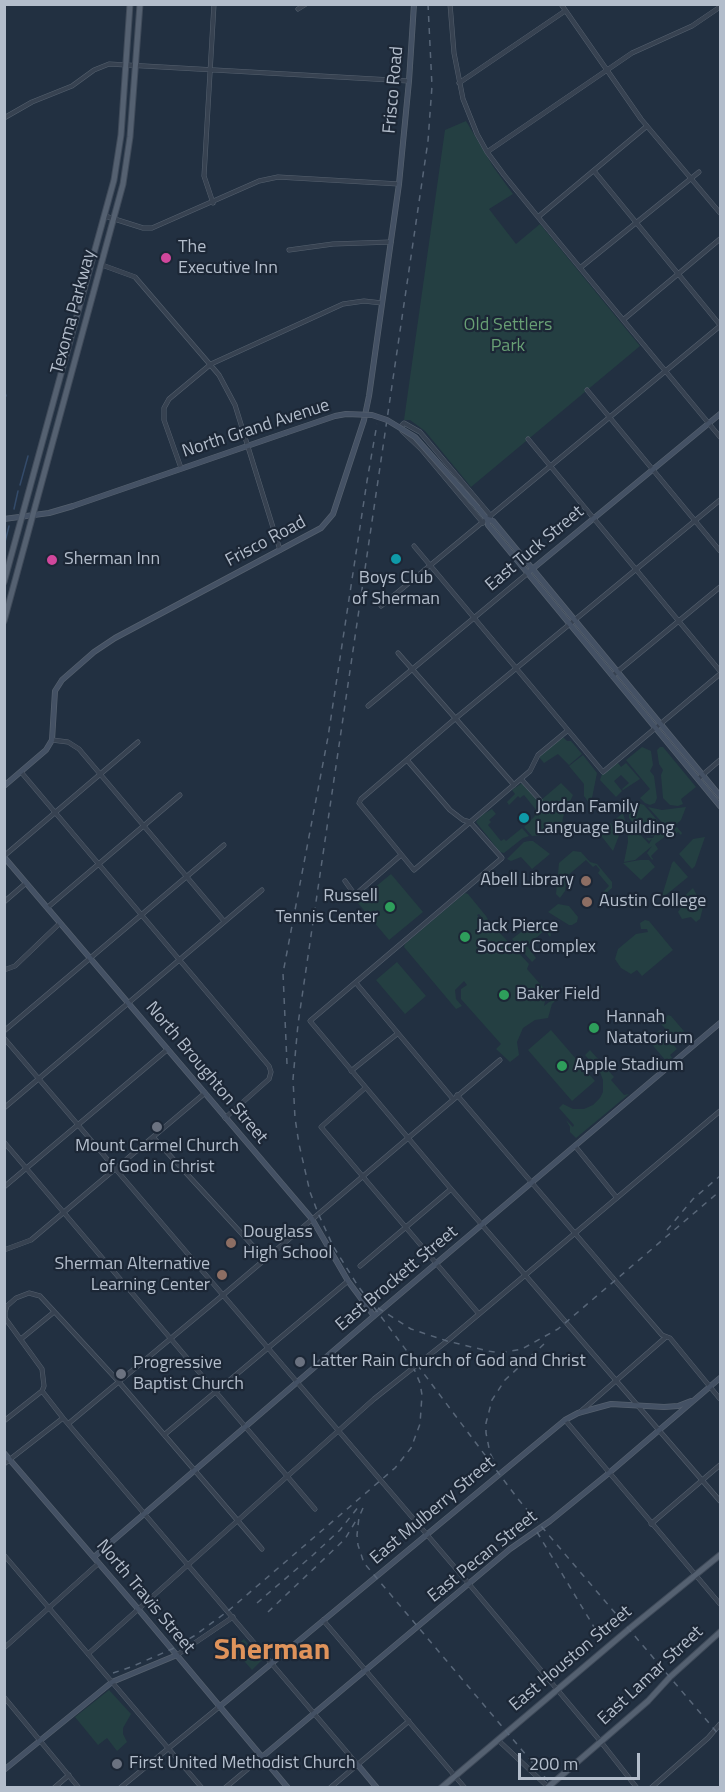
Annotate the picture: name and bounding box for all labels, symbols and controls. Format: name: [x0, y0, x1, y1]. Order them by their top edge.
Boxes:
street label: Frisco Road: [379, 45, 409, 135]
place label: The Executive Inn: [178, 237, 278, 280]
street label: Texoma Parkway: [47, 247, 101, 377]
marker: The Executive Inn: [159, 251, 173, 265]
park label: Old Settlers Park: [464, 315, 552, 358]
street label: North Grand Avenue: [180, 395, 332, 463]
street label: East Tuck Street: [481, 502, 589, 596]
street label: Frisco Road: [222, 512, 310, 572]
place label: Sherman Inn: [64, 549, 160, 571]
marker: Boys Club of Sherman: [389, 552, 403, 566]
marker: Sherman Inn: [45, 553, 59, 567]
place label: Boys Club of Sherman: [352, 568, 440, 610]
place label: Jordan Family Language Building: [536, 797, 675, 840]
marker: Jordan Family Language Building: [517, 811, 531, 825]
place label: Abell Library: [480, 870, 574, 892]
marker: Abell Library: [579, 874, 593, 888]
place label: Russell Tennis Center: [276, 886, 378, 928]
place label: Austin College: [599, 891, 706, 913]
marker: Austin College: [580, 895, 594, 909]
marker: Russell Tennis Center: [383, 900, 397, 914]
place label: Jack Pierce Soccer Complex: [477, 916, 596, 958]
marker: Jack Pierce Soccer Complex: [458, 930, 472, 944]
place label: Baker Field: [516, 984, 600, 1006]
marker: Baker Field: [497, 988, 511, 1002]
street label: North Broughton Street: [140, 998, 272, 1148]
place label: Hannah Natatorium: [606, 1007, 693, 1050]
marker: Hannah Natatorium: [587, 1021, 601, 1035]
place label: Apple Stadium: [574, 1055, 684, 1077]
marker: Apple Stadium: [555, 1059, 569, 1073]
marker: Mount Carmel Church of God in Christ: [150, 1120, 164, 1134]
place label: Mount Carmel Church of God in Christ: [75, 1136, 239, 1178]
place label: Douglass High School: [243, 1222, 332, 1264]
street label: East Brockett Street: [332, 1222, 462, 1336]
marker: Douglass High School: [224, 1236, 238, 1250]
place label: Sherman Alternative Learning Center: [55, 1254, 210, 1296]
marker: Sherman Alternative Learning Center: [215, 1268, 229, 1282]
place label: Latter Rain Church of God and Christ: [312, 1351, 586, 1373]
place label: Progressive Baptist Church: [133, 1353, 244, 1396]
marker: Latter Rain Church of God and Christ: [293, 1355, 307, 1369]
marker: Progressive Baptist Church: [114, 1367, 128, 1381]
street label: East Mulberry Street: [366, 1452, 500, 1570]
street label: East Pecan Street: [424, 1506, 542, 1608]
street label: North Travis Street: [91, 1536, 199, 1658]
street label: East Houston Street: [505, 1602, 637, 1716]
street label: East Lamar Street: [594, 1622, 708, 1730]
district label: Sherman: [214, 1634, 330, 1670]
scale bar: [521, 1741, 642, 1779]
text: 200 m: [529, 1750, 578, 1777]
place label: First United Methodist Church: [129, 1753, 356, 1775]
marker: First United Methodist Church: [110, 1757, 124, 1771]

